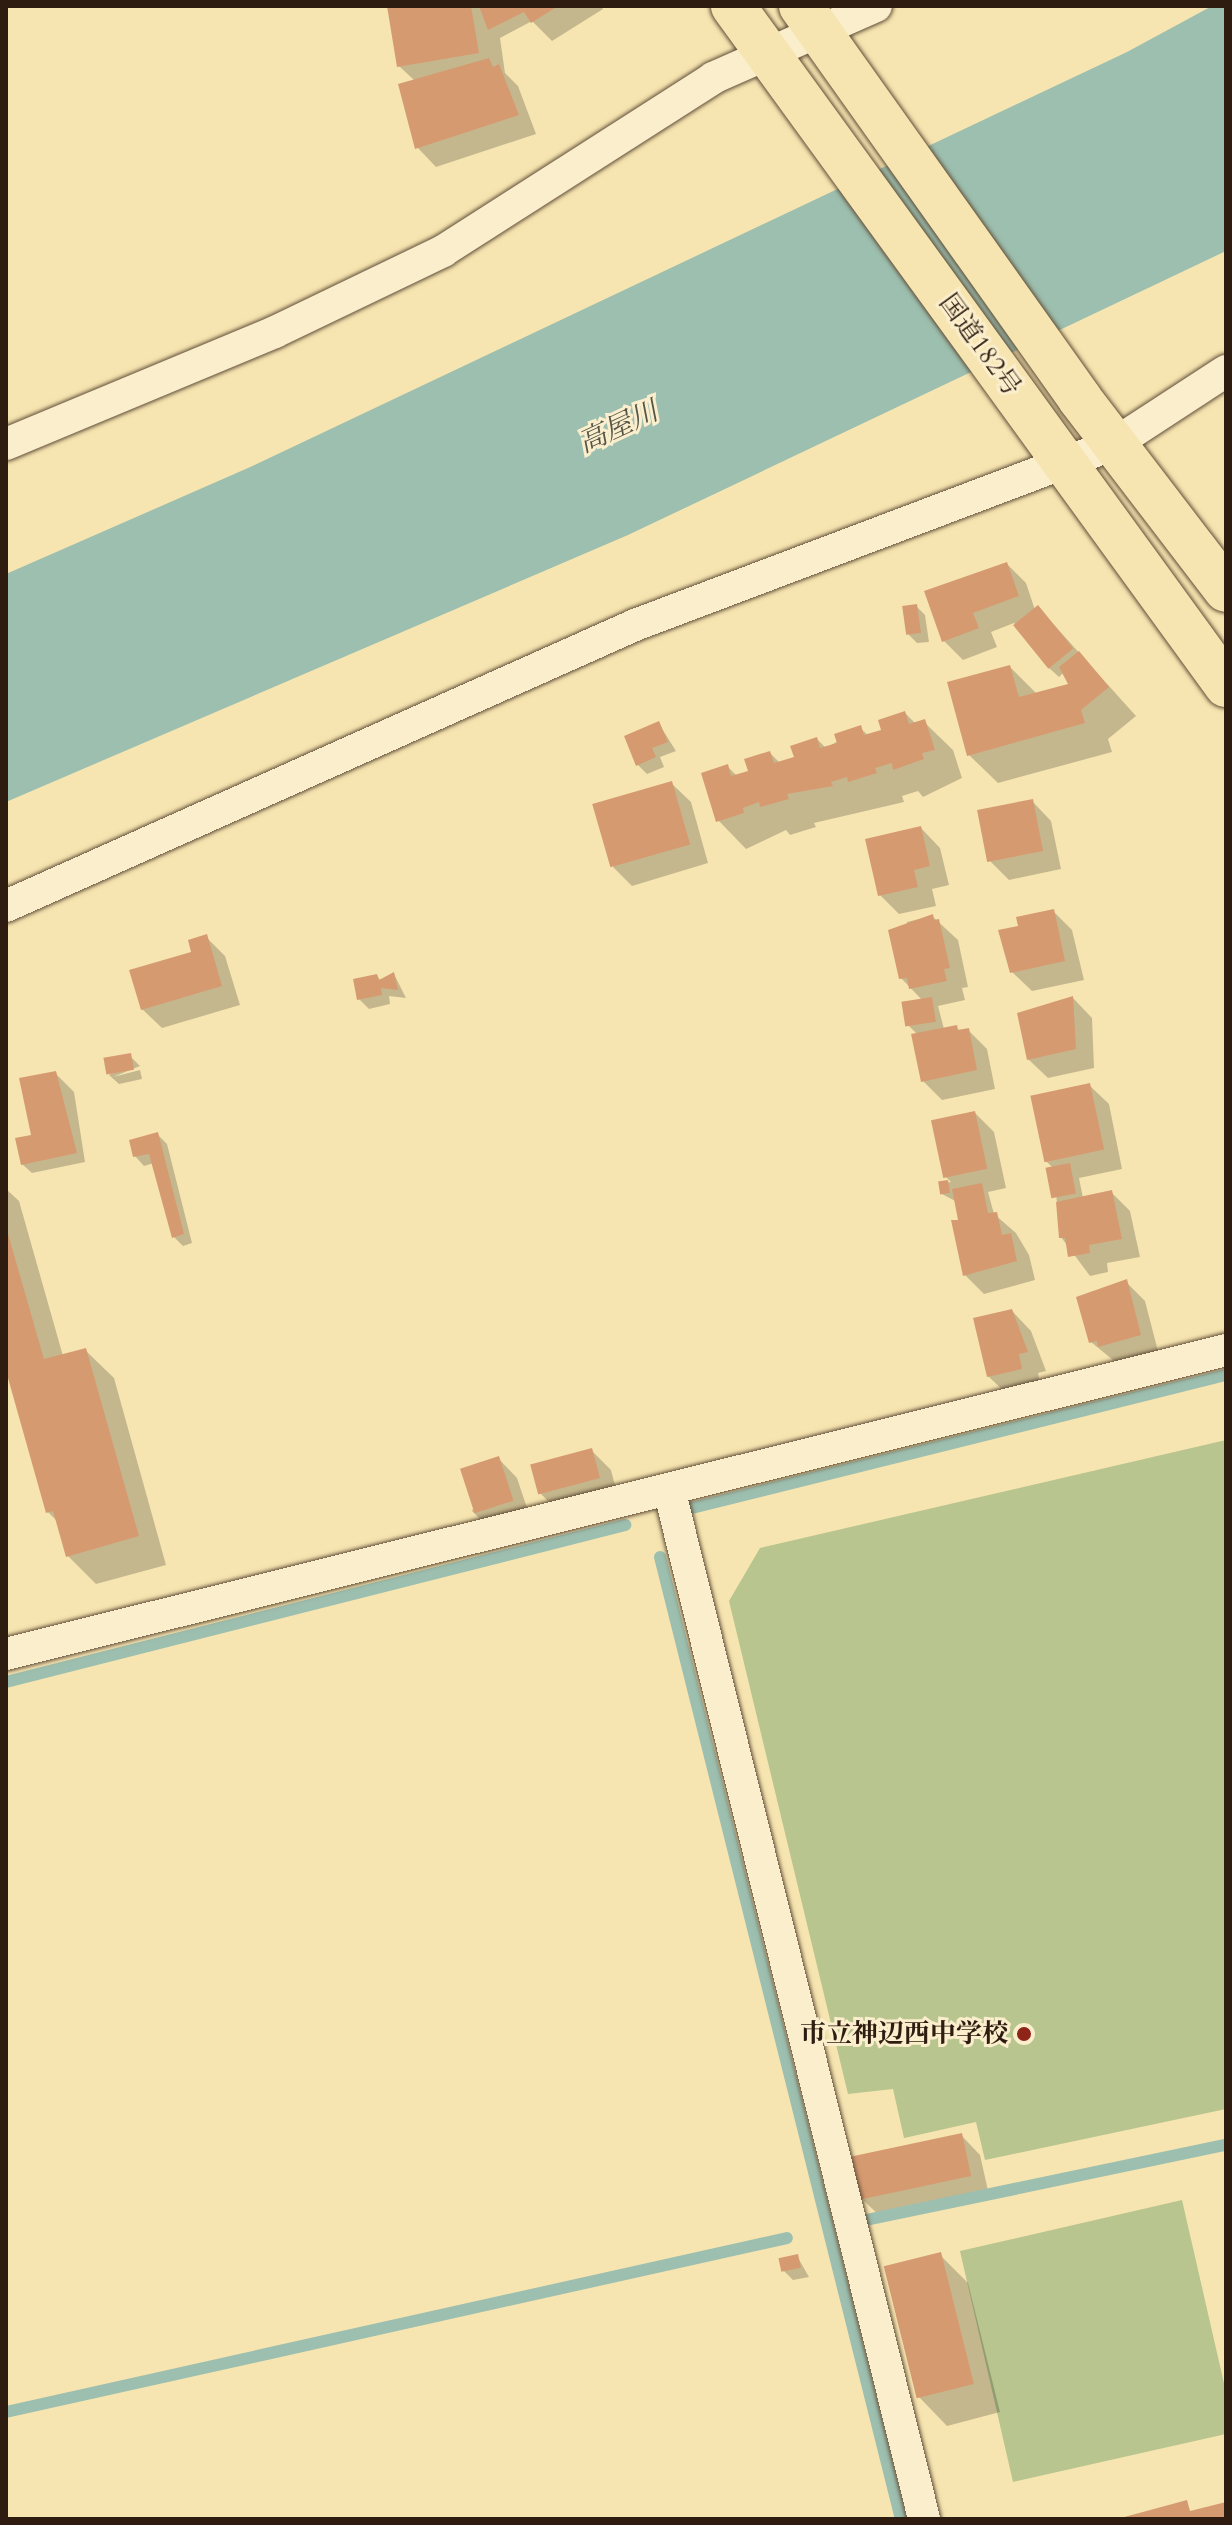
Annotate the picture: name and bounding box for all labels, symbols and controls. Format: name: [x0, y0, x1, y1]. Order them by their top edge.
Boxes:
street label: 国道182号: [933, 288, 1027, 402]
water label: 高屋川: [573, 394, 663, 460]
place label: 市立神辺西中学校: [800, 2018, 1008, 2050]
marker: 市立神辺西中学校: [1015, 2025, 1033, 2043]

